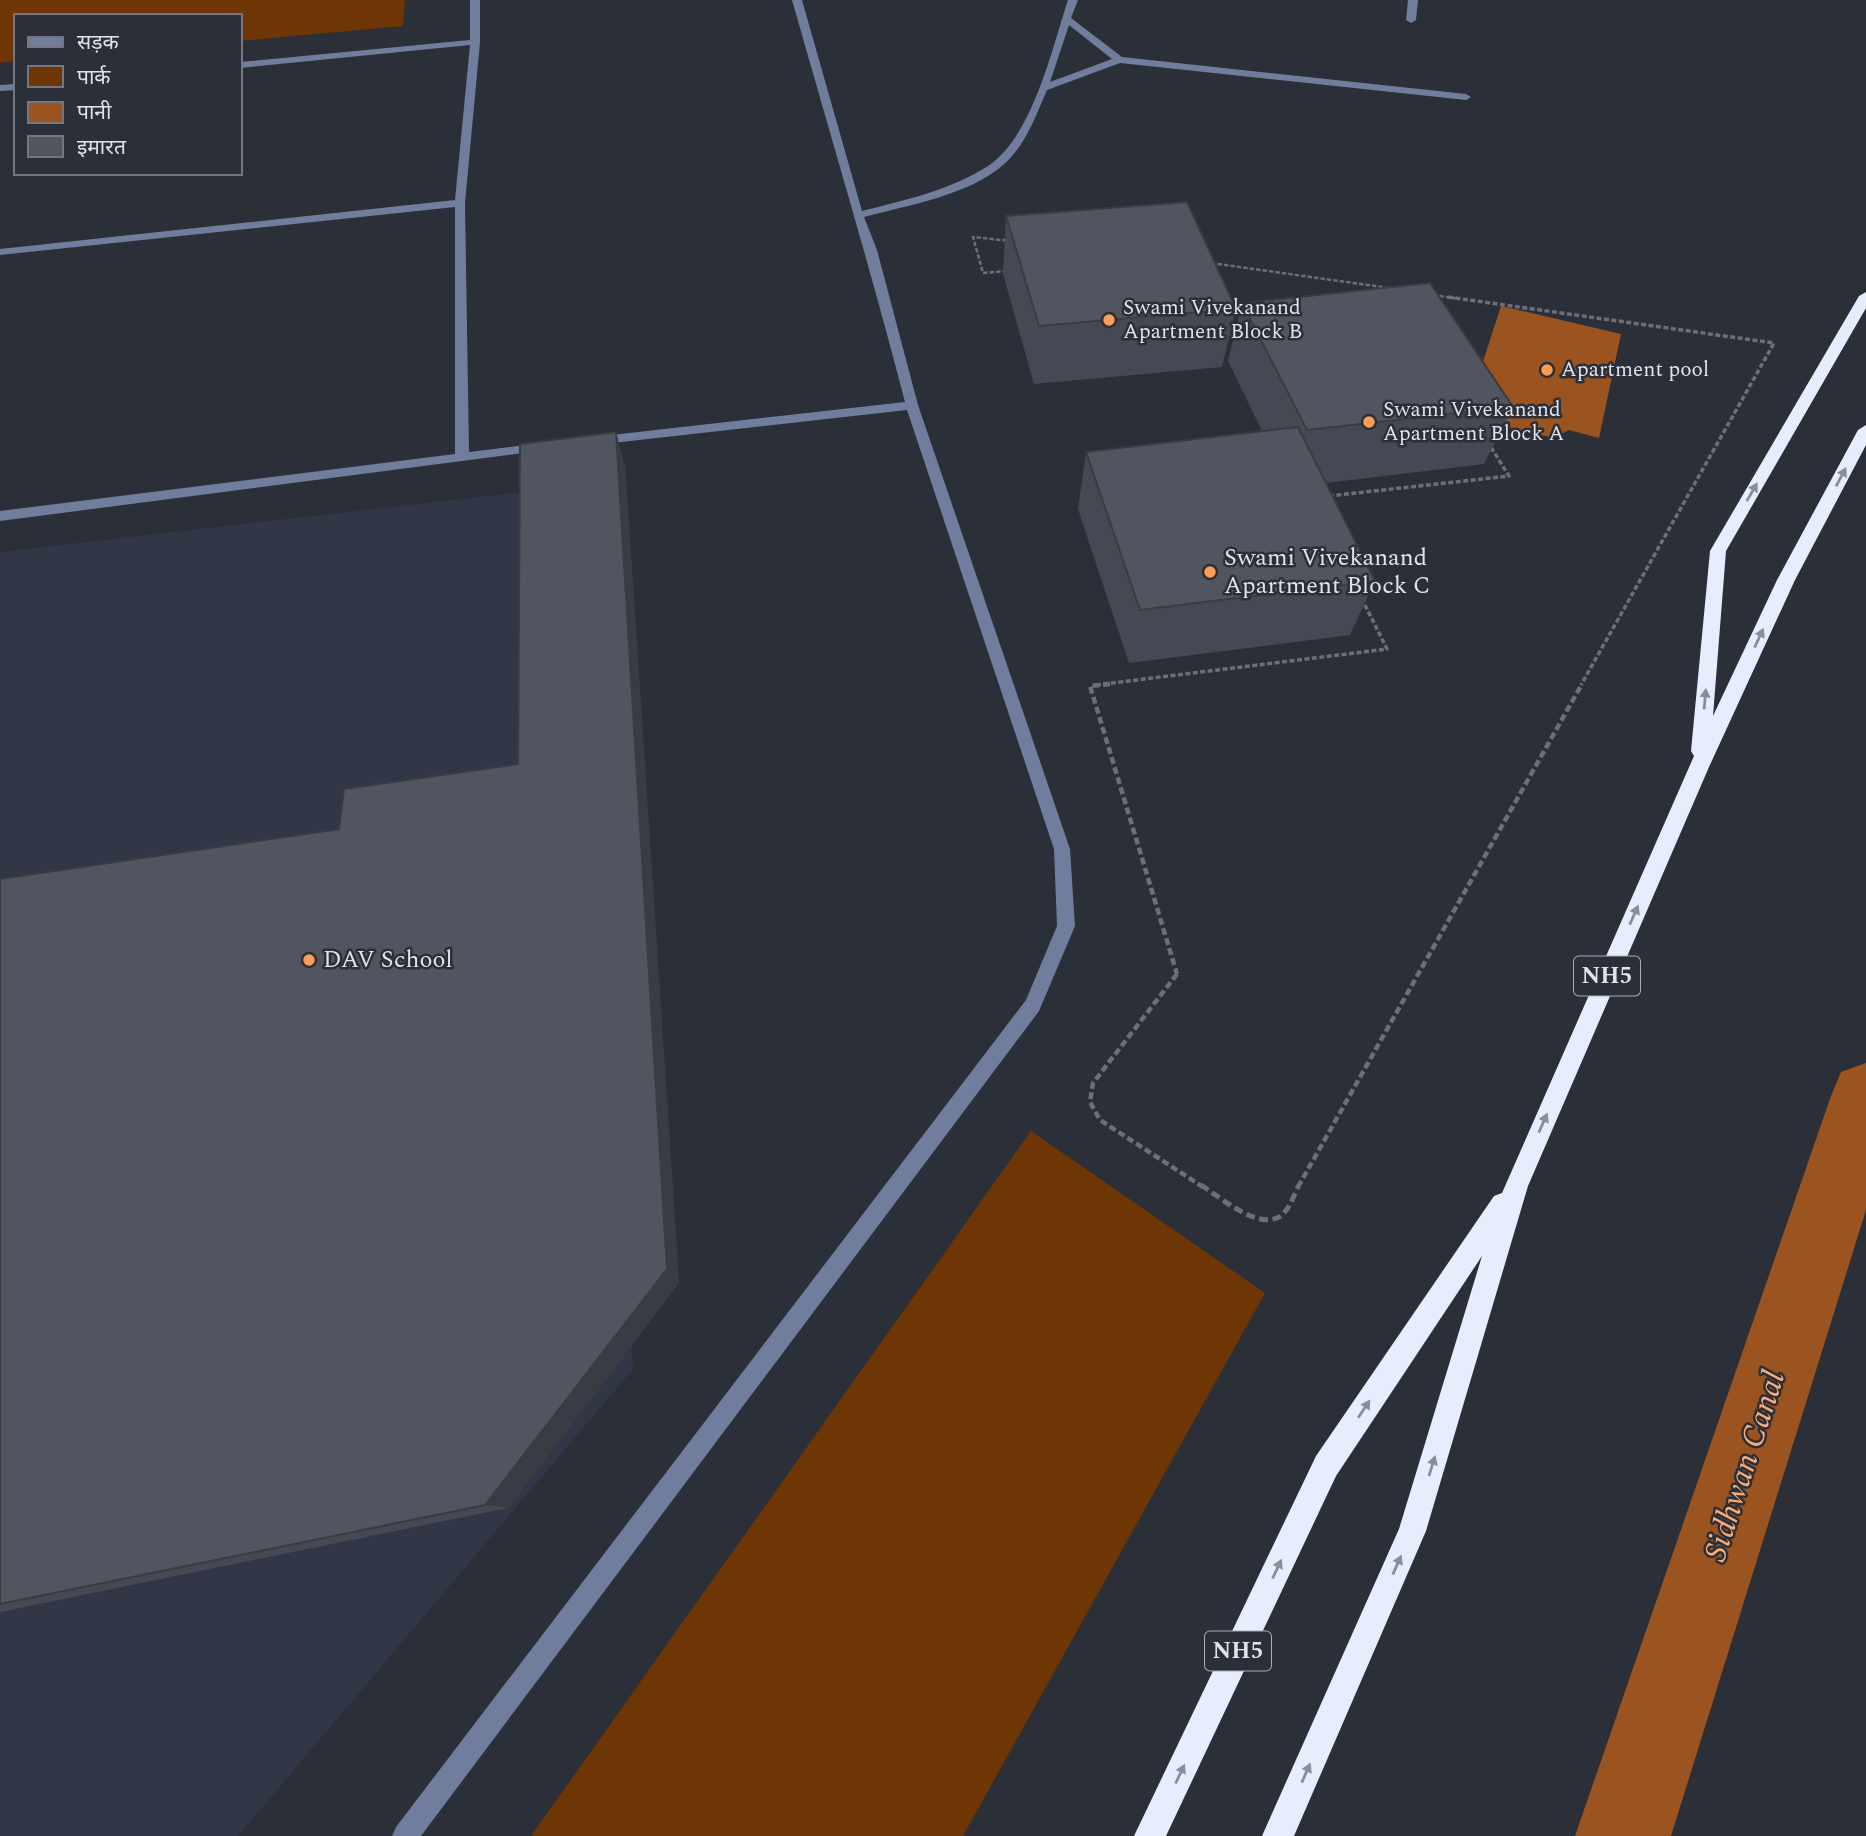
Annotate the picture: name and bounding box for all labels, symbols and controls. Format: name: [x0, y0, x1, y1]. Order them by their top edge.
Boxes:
legend: [14, 14, 242, 175]
text: सड़क: [77, 27, 119, 59]
text: पार्क: [77, 62, 111, 94]
text: पानी: [77, 97, 112, 129]
text: इमारत: [77, 132, 127, 164]
place label: Swami Vivekanand Apartment Block B: [1123, 292, 1302, 348]
marker: Swami Vivekanand Apartment Block B: [1101, 312, 1117, 328]
place label: Apartment pool: [1561, 354, 1709, 386]
marker: Apartment pool: [1539, 362, 1555, 378]
place label: Swami Vivekanand Apartment Block A: [1383, 394, 1564, 450]
marker: Swami Vivekanand Apartment Block A: [1361, 414, 1377, 430]
one-way arrow: [1835, 467, 1847, 487]
one-way arrow: [1746, 482, 1759, 501]
place label: Swami Vivekanand Apartment Block C: [1224, 540, 1430, 604]
marker: Swami Vivekanand Apartment Block C: [1202, 564, 1218, 580]
one-way arrow: [1753, 628, 1765, 648]
one-way arrow: [1700, 688, 1711, 710]
one-way arrow: [1629, 904, 1640, 925]
place label: DAV School: [323, 942, 453, 978]
marker: DAV School: [301, 952, 317, 968]
road number: NH5: [1574, 956, 1640, 995]
one-way arrow: [1537, 1113, 1549, 1133]
water label: Sidhwan Canal: [1691, 1364, 1799, 1568]
one-way arrow: [1357, 1400, 1371, 1418]
one-way arrow: [1427, 1455, 1437, 1476]
one-way arrow: [1391, 1555, 1403, 1575]
one-way arrow: [1271, 1559, 1283, 1579]
road number: NH5: [1205, 1632, 1271, 1670]
one-way arrow: [1301, 1763, 1312, 1784]
one-way arrow: [1174, 1764, 1185, 1784]

